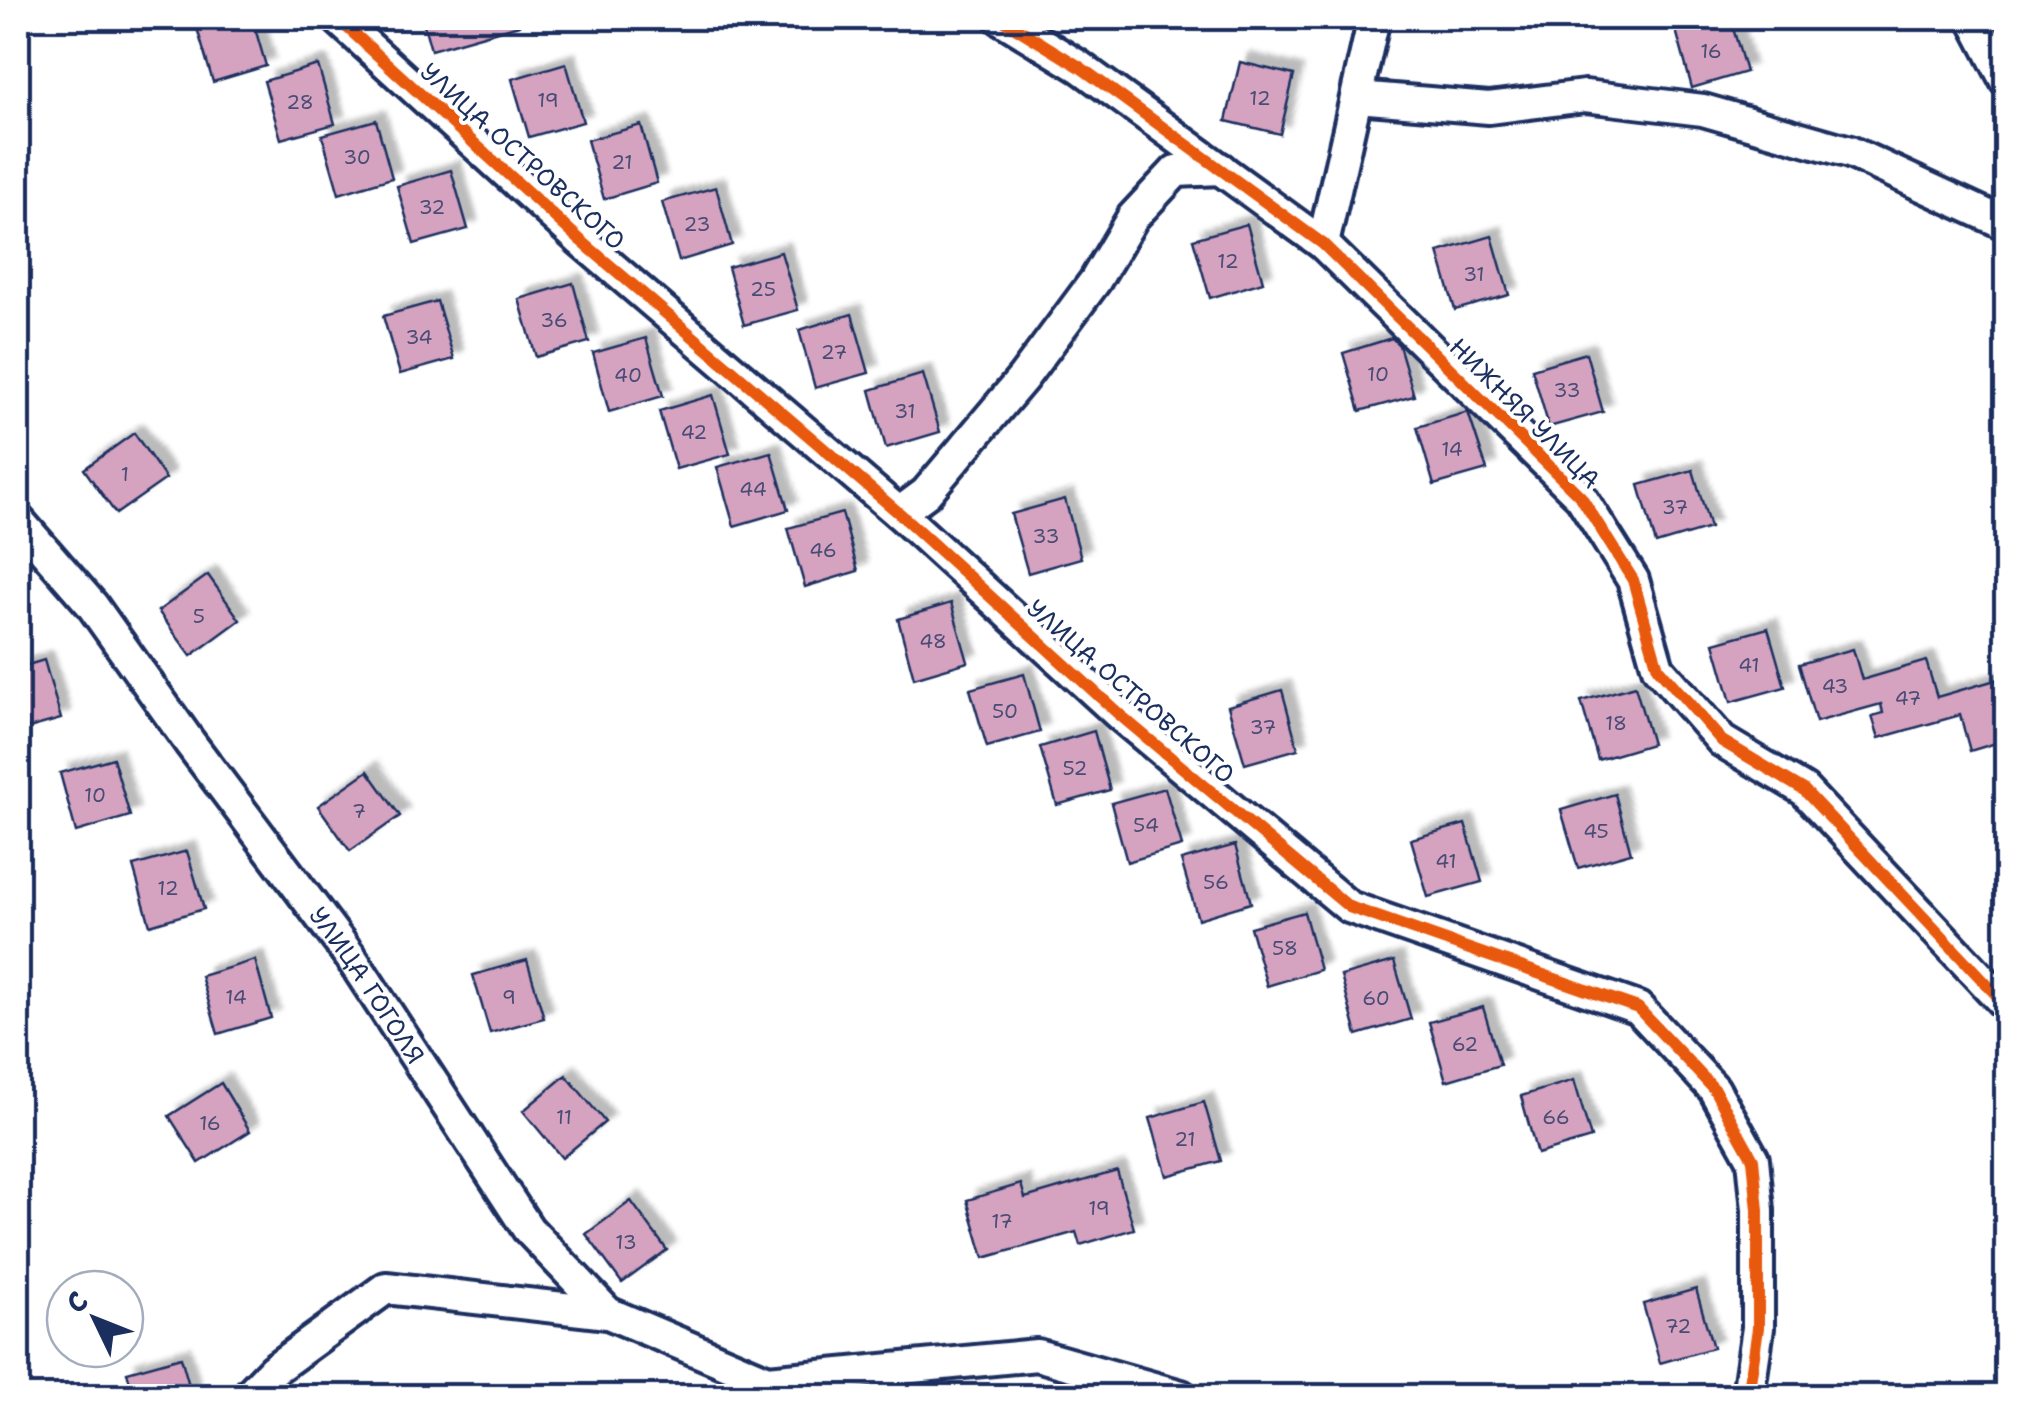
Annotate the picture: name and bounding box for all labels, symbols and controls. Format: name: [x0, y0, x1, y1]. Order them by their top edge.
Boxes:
house number: 16: [1700, 38, 1722, 64]
street label: УЛИЦА ОСТРОВСКОГО: [413, 55, 633, 257]
house number: 12: [1249, 85, 1271, 111]
house number: 19: [537, 87, 559, 113]
house number: 28: [286, 89, 314, 115]
house number: 30: [343, 144, 371, 170]
house number: 21: [611, 149, 633, 175]
house number: 32: [419, 194, 445, 220]
house number: 23: [684, 211, 710, 237]
house number: 12: [1217, 248, 1239, 274]
house number: 31: [1463, 261, 1485, 287]
house number: 25: [750, 276, 776, 302]
house number: 36: [540, 307, 568, 333]
house number: 34: [405, 324, 433, 350]
street label: НИЖНЯЯ УЛИЦА: [1442, 330, 1608, 496]
house number: 27: [821, 339, 847, 365]
house number: 10: [1367, 361, 1389, 387]
house number: 40: [614, 362, 642, 388]
house number: 33: [1554, 377, 1580, 403]
house number: 31: [894, 398, 916, 424]
house number: 42: [681, 419, 707, 445]
house number: 14: [1441, 436, 1463, 462]
house number: 1: [121, 461, 129, 487]
house number: 44: [739, 476, 767, 502]
house number: 37: [1662, 494, 1688, 520]
house number: 33: [1033, 523, 1059, 549]
house number: 46: [809, 537, 837, 563]
street label: УЛИЦА ОСТРОВСКОГО: [1020, 591, 1242, 791]
house number: 5: [193, 603, 205, 629]
house number: 48: [919, 628, 947, 654]
house number: 41: [1738, 652, 1760, 678]
house number: 43: [1822, 673, 1848, 699]
house number: 47: [1895, 685, 1921, 711]
house number: 50: [992, 698, 1018, 724]
house number: 18: [1605, 710, 1627, 736]
house number: 37: [1250, 714, 1276, 740]
house number: 52: [1062, 755, 1088, 781]
house number: 10: [84, 782, 106, 808]
house number: 7: [352, 798, 366, 824]
house number: 54: [1133, 812, 1159, 838]
house number: 45: [1583, 818, 1609, 844]
house number: 41: [1435, 848, 1457, 874]
house number: 56: [1203, 869, 1229, 895]
house number: 12: [157, 875, 179, 901]
street label: УЛИЦА ГОГОЛЯ: [302, 899, 433, 1070]
house number: 58: [1272, 935, 1298, 961]
house number: 14: [225, 984, 247, 1010]
house number: 9: [502, 984, 516, 1010]
house number: 60: [1362, 985, 1390, 1011]
house number: 62: [1452, 1031, 1478, 1057]
house number: 11: [556, 1104, 572, 1130]
house number: 66: [1542, 1104, 1570, 1130]
house number: 16: [199, 1110, 221, 1136]
house number: 21: [1174, 1126, 1196, 1152]
house number: 19: [1088, 1195, 1110, 1221]
house number: 17: [991, 1208, 1013, 1234]
house number: 13: [615, 1229, 637, 1255]
north arrow: [45, 1269, 145, 1369]
text: С: [57, 1283, 96, 1321]
house number: 72: [1665, 1313, 1691, 1339]

